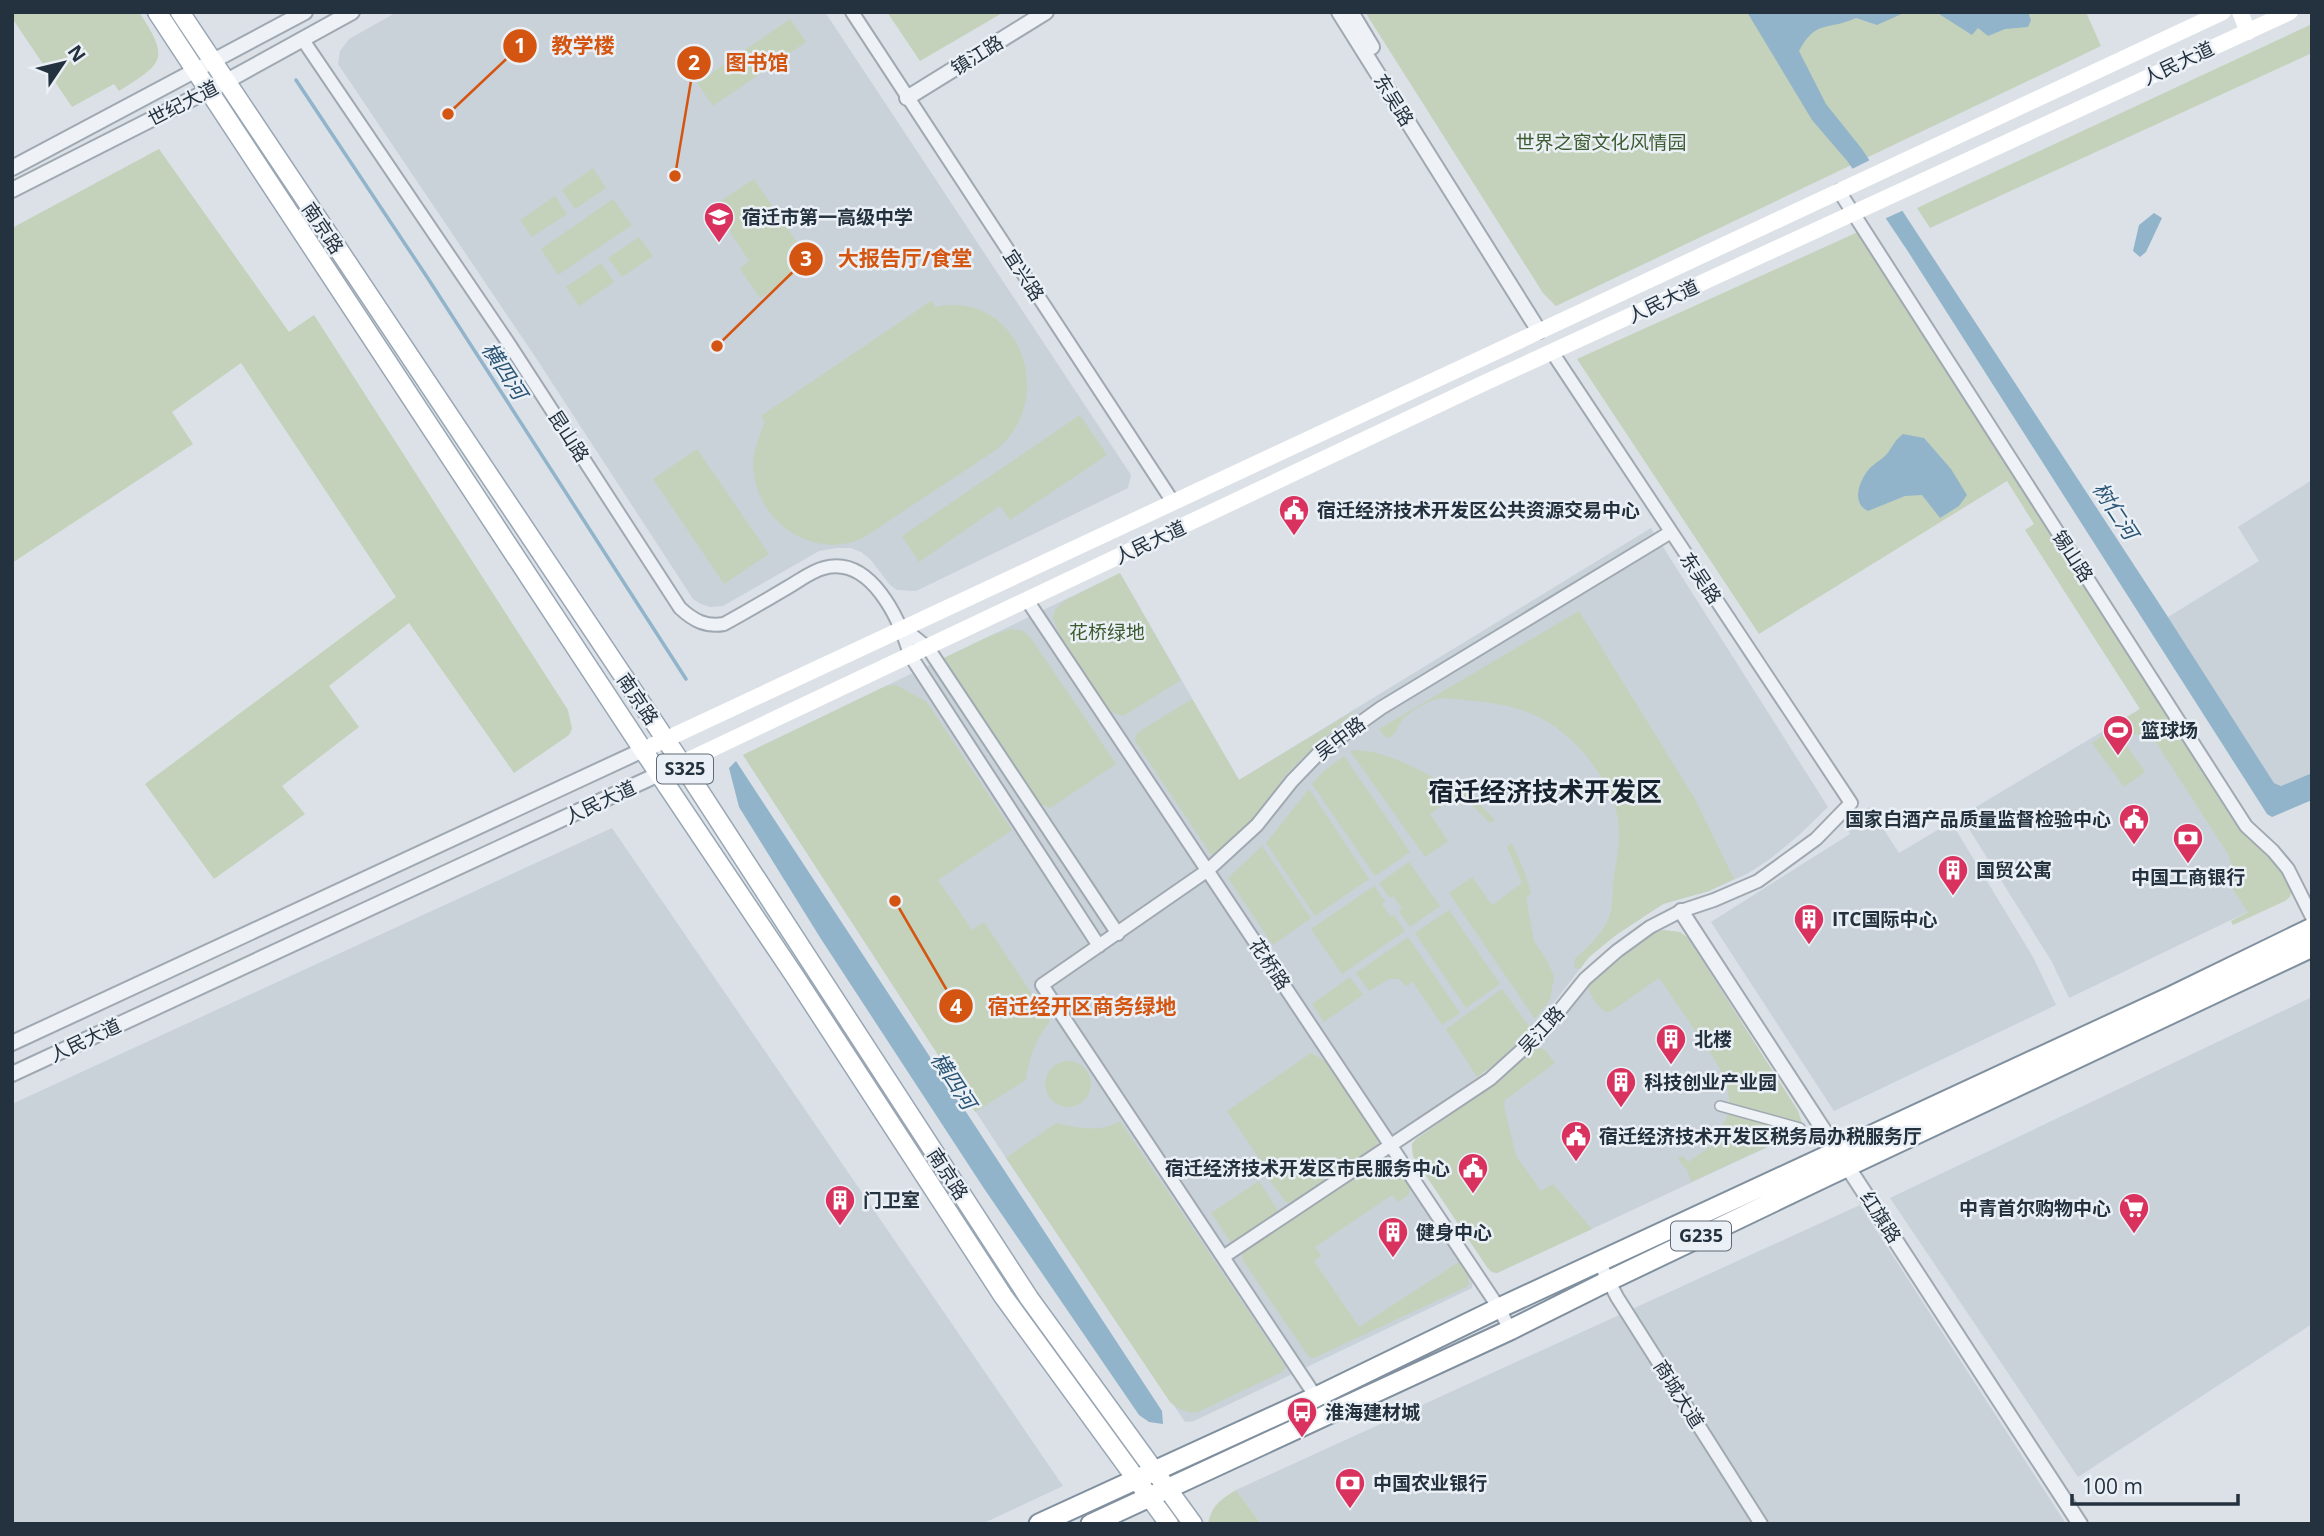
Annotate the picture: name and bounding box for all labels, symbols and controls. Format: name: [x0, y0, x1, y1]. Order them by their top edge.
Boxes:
callout: 教学楼: [502, 25, 628, 67]
north arrow: [28, 28, 98, 98]
street label: 镇江路: [946, 29, 1008, 81]
text: 1: [514, 31, 526, 59]
text: 教学楼: [552, 31, 615, 59]
street label: 人民大道: [2138, 35, 2218, 91]
text: N: [62, 39, 92, 67]
callout: 图书馆: [676, 42, 802, 84]
text: 2: [688, 48, 700, 76]
text: 图书馆: [726, 48, 789, 76]
street label: 东吴路: [1368, 69, 1420, 131]
street label: 世纪大道: [143, 74, 223, 132]
park label: 世界之窗文化风情园: [1515, 129, 1687, 155]
street label: 南京路: [296, 197, 350, 259]
school or university icon: 宿迁市第一高级中学: [702, 200, 736, 244]
place label: 宿迁市第一高级中学: [742, 204, 913, 230]
callout: 大报告厅/食堂: [789, 238, 986, 280]
text: 3: [800, 244, 812, 272]
text: 大报告厅/食堂: [838, 244, 972, 272]
street label: 宜兴路: [998, 244, 1050, 306]
street label: 人民大道: [1623, 273, 1703, 329]
water label: 横四河: [476, 336, 536, 408]
street label: 昆山路: [543, 405, 595, 467]
water label: 树仁河: [2087, 476, 2147, 548]
public building icon: 宿迁经济技术开发区公共资源交易中心: [1277, 493, 1311, 537]
place label: 宿迁经济技术开发区公共资源交易中心: [1317, 497, 1640, 523]
street label: 人民大道: [1110, 514, 1190, 570]
street label: 锡山路: [2047, 525, 2099, 587]
street label: 东吴路: [1674, 547, 1728, 609]
park label: 花桥绿地: [1069, 619, 1145, 645]
street label: 南京路: [611, 668, 665, 730]
street label: 吴中路: [1309, 710, 1371, 766]
sports icon: 篮球场: [2101, 713, 2135, 757]
place label: 篮球场: [2141, 717, 2198, 743]
road number: S325: [657, 754, 713, 784]
district label: 宿迁经济技术开发区: [1428, 773, 1662, 809]
street label: 人民大道: [560, 774, 640, 830]
public building icon: 国家白酒产品质量监督检验中心: [2117, 802, 2151, 846]
place label: 国家白酒产品质量监督检验中心: [1845, 806, 2111, 832]
bank icon: 中国工商银行: [2171, 821, 2205, 865]
building icon: 国贸公寓: [1936, 853, 1970, 897]
place label: 国贸公寓: [1976, 857, 2052, 883]
place label: 中国工商银行: [2131, 864, 2245, 890]
building icon: ITC国际中心: [1792, 902, 1826, 946]
place label: ITC国际中心: [1832, 906, 1937, 932]
street label: 花桥路: [1243, 933, 1297, 995]
callout: 宿迁经开区商务绿地: [938, 985, 1190, 1027]
text: 4: [950, 992, 962, 1020]
text: 宿迁经开区商务绿地: [988, 992, 1177, 1020]
street label: 吴江路: [1512, 1000, 1570, 1060]
street label: 人民大道: [45, 1012, 125, 1068]
building icon: 北楼: [1654, 1022, 1688, 1066]
place label: 北楼: [1694, 1026, 1732, 1052]
water label: 横四河: [925, 1046, 985, 1118]
building icon: 科技创业产业园: [1604, 1065, 1638, 1109]
place label: 科技创业产业园: [1644, 1069, 1777, 1095]
public building icon: 宿迁经济技术开发区税务局办税服务厅: [1559, 1119, 1593, 1163]
place label: 宿迁经济技术开发区税务局办税服务厅: [1599, 1123, 1922, 1149]
street label: 南京路: [922, 1143, 974, 1205]
public building icon: 宿迁经济技术开发区市民服务中心: [1456, 1151, 1490, 1195]
place label: 宿迁经济技术开发区市民服务中心: [1165, 1155, 1450, 1181]
building icon: 门卫室: [823, 1183, 857, 1227]
street label: 红旗路: [1855, 1186, 1907, 1248]
place label: 门卫室: [863, 1187, 920, 1213]
supermarket icon: 中青首尔购物中心: [2117, 1191, 2151, 1235]
place label: 中青首尔购物中心: [1959, 1195, 2111, 1221]
building icon: 健身中心: [1376, 1215, 1410, 1259]
place label: 健身中心: [1416, 1219, 1492, 1245]
road number: G235: [1671, 1222, 1731, 1251]
street label: 商城大道: [1648, 1355, 1710, 1433]
bus stop icon: 淮海建材城: [1285, 1395, 1319, 1439]
place label: 淮海建材城: [1325, 1399, 1420, 1425]
scale bar: [2072, 1462, 2238, 1506]
bank icon: 中国农业银行: [1333, 1466, 1367, 1510]
place label: 中国农业银行: [1373, 1470, 1487, 1496]
text: 100 m: [2082, 1472, 2143, 1500]

